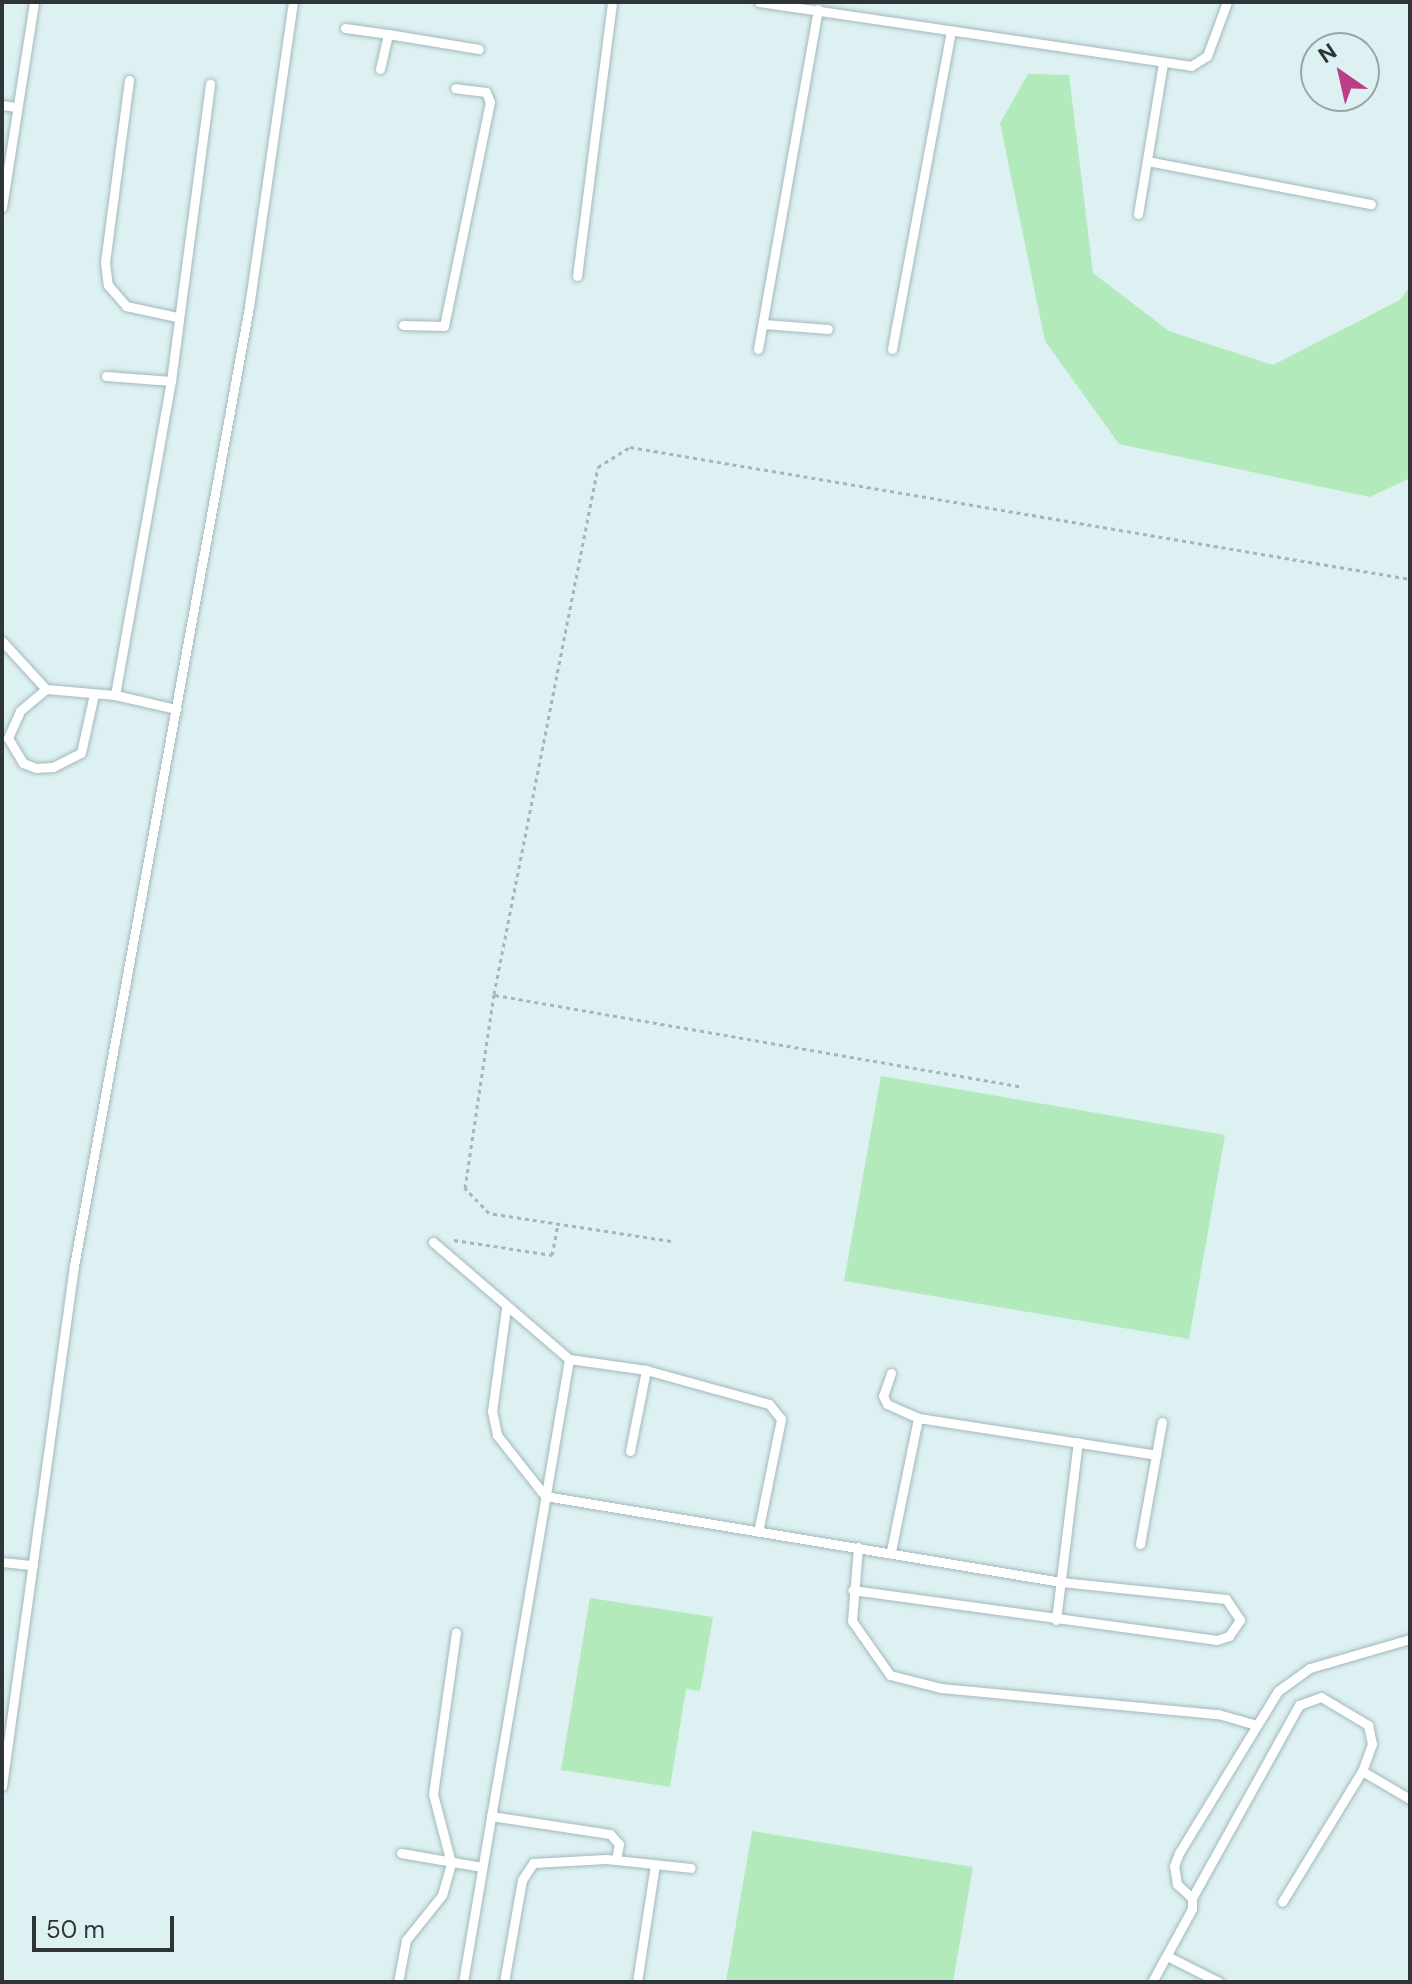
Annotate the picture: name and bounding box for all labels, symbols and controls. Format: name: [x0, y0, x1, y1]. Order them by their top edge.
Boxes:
north arrow: [1300, 32, 1380, 112]
text: N: [1313, 37, 1342, 70]
scale bar: [36, 1900, 178, 1950]
text: 50 m: [46, 1914, 105, 1945]

